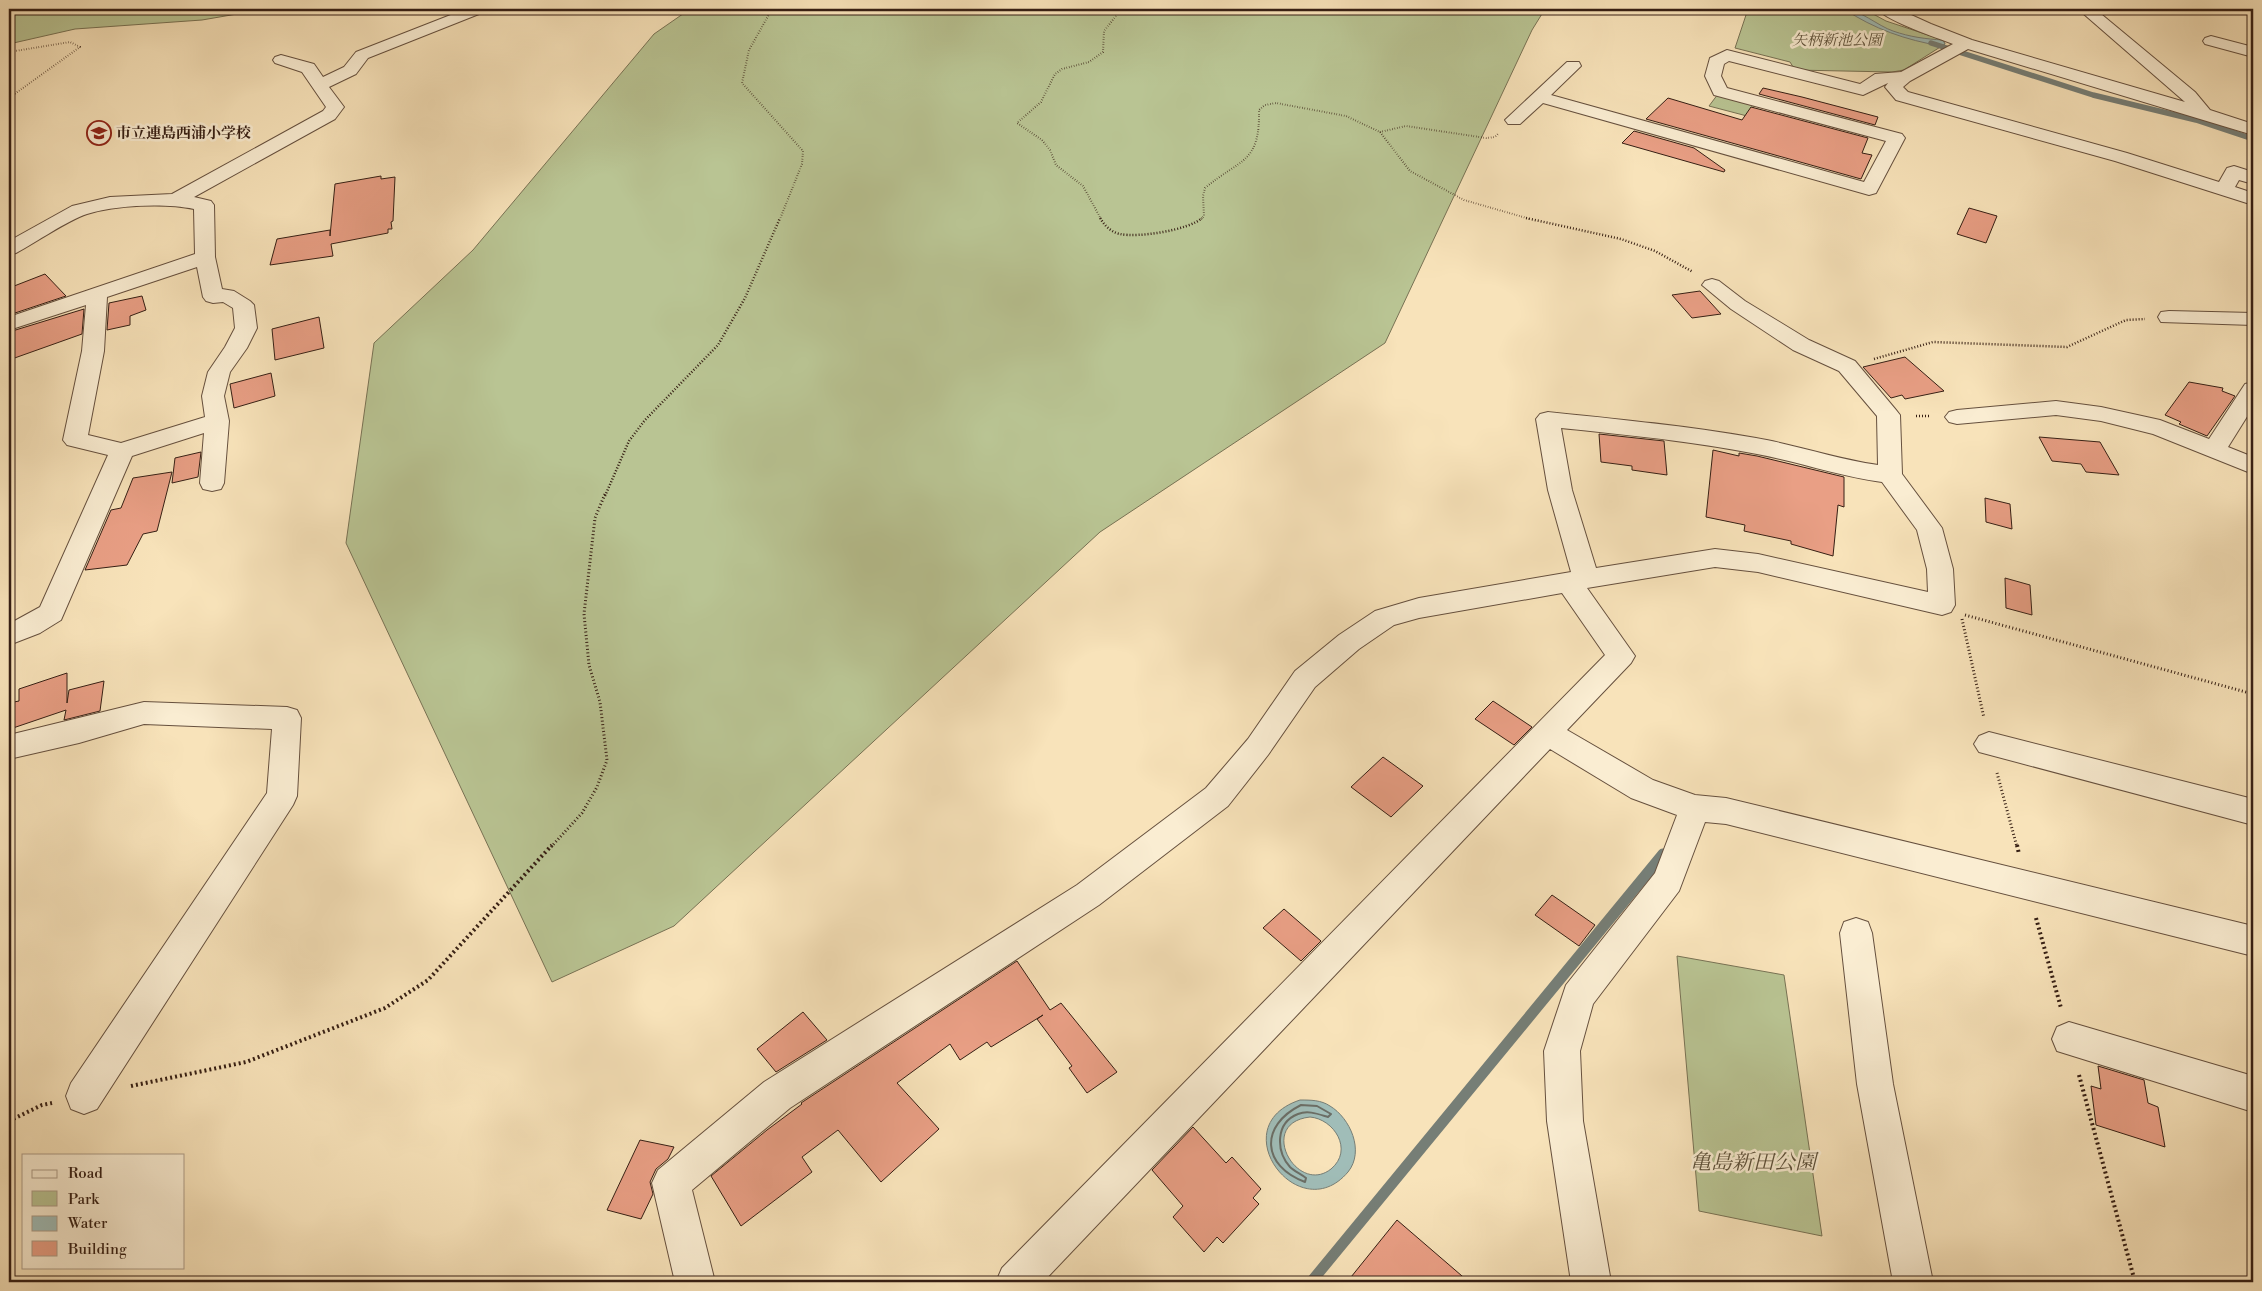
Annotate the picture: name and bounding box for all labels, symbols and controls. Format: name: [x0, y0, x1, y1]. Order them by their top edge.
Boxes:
park label: 矢柄新池公園: [1792, 31, 1885, 50]
school or university icon: 市立連島西浦小学校: [86, 120, 112, 146]
place label: 市立連島西浦小学校: [116, 124, 251, 143]
park label: 亀島新田公園: [1690, 1150, 1819, 1176]
legend: [22, 1154, 185, 1268]
text: Road: [68, 1164, 103, 1183]
text: Park: [68, 1190, 100, 1209]
text: Water: [67, 1214, 108, 1233]
text: Building: [67, 1240, 127, 1259]

